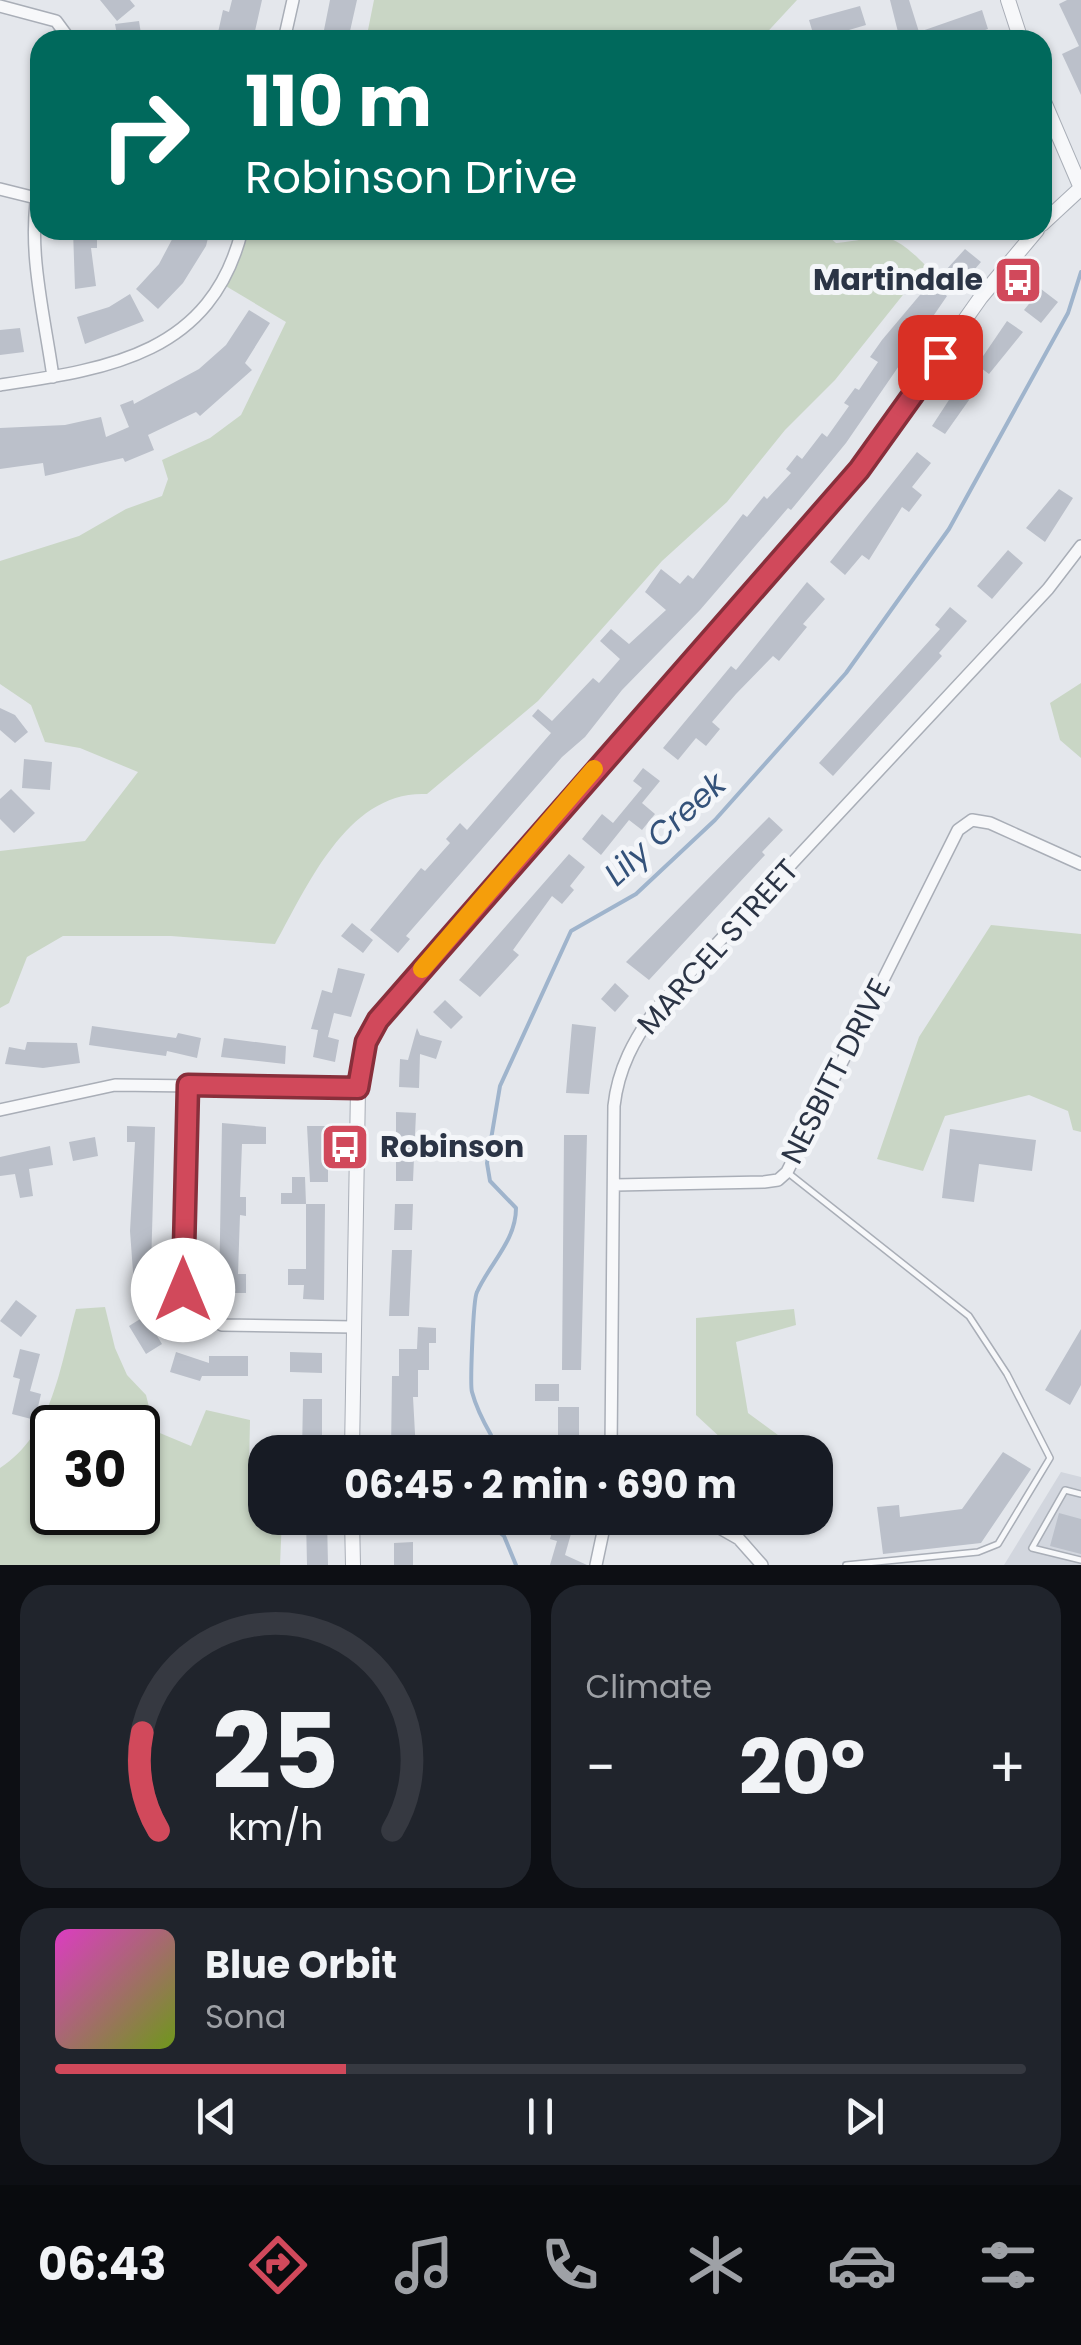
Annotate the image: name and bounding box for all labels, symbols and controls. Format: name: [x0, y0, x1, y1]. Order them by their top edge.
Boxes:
text: 110 m: [245, 52, 432, 151]
icon: right: [80, 70, 210, 200]
text: Robinson Drive: [245, 146, 577, 209]
bus stop icon: Martindale: [992, 254, 1044, 306]
place label: Martindale: [813, 258, 983, 301]
pin: [898, 315, 983, 400]
icon: arrive: [913, 330, 968, 385]
water label: Lily Creek: [594, 761, 737, 896]
street label: MARCEL STREET: [627, 849, 808, 1044]
street label: NESBITT DRIVE: [770, 971, 901, 1171]
bus stop icon: Robinson: [319, 1121, 371, 1173]
place label: Robinson: [380, 1125, 524, 1168]
position arrow: [131, 1238, 235, 1342]
speed limit sign: 30: [30, 1405, 160, 1535]
text: 06:45 · 2 min · 690 m: [344, 1458, 737, 1511]
text: Climate: [586, 1664, 712, 1709]
text: 25: [212, 1679, 339, 1824]
text: 20°: [739, 1715, 865, 1820]
text: −: [586, 1729, 616, 1806]
text: +: [988, 1729, 1026, 1806]
text: km/h: [228, 1802, 323, 1853]
text: Blue Orbit: [205, 1938, 397, 1991]
text: Sona: [205, 1994, 286, 2039]
icon: previous: [189, 2089, 244, 2144]
icon: pause: [513, 2089, 568, 2144]
icon: next: [837, 2089, 892, 2144]
icon: directions: [243, 2230, 313, 2300]
icon: music: [389, 2230, 459, 2300]
icon: phone: [535, 2230, 605, 2300]
icon: climate: [681, 2230, 751, 2300]
icon: car: [827, 2230, 897, 2300]
icon: filters: [973, 2230, 1043, 2300]
text: 06:43: [38, 2233, 167, 2296]

